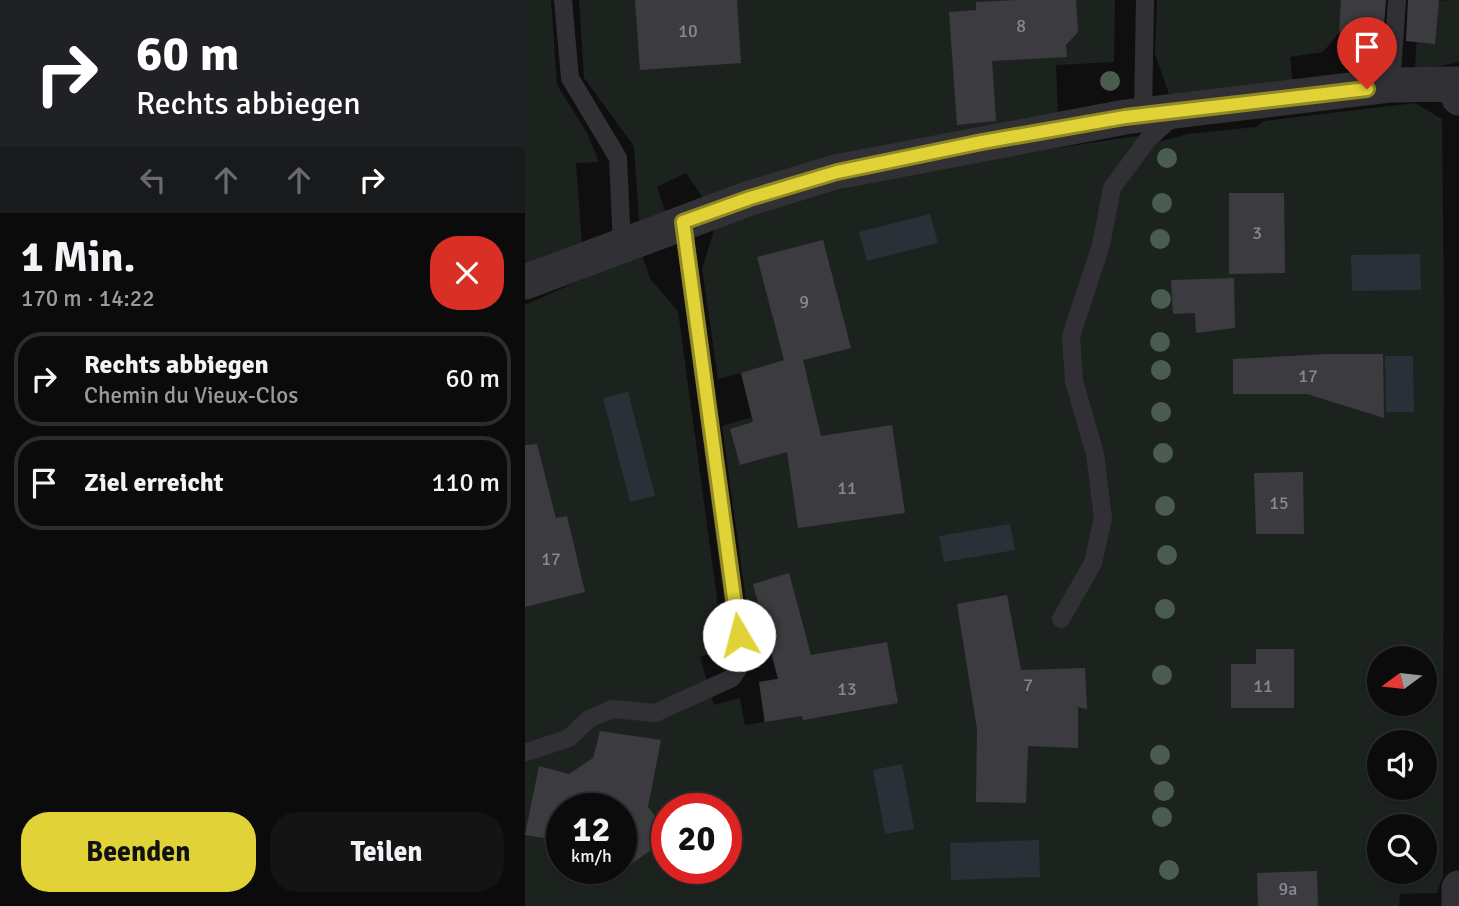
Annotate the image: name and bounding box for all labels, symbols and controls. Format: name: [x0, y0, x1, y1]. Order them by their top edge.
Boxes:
house number: 8: [1016, 15, 1026, 37]
pin: [1337, 17, 1397, 89]
house number: 10: [678, 20, 698, 42]
text: 60 m: [136, 24, 239, 84]
icon: right: [21, 28, 112, 119]
icon: arrive: [1348, 28, 1386, 66]
text: Rechts abbiegen: [136, 84, 361, 123]
icon: left: [134, 161, 172, 199]
icon: ahead: [207, 161, 245, 199]
icon: ahead: [280, 161, 318, 199]
icon: right: [353, 161, 391, 199]
house number: 3: [1252, 222, 1262, 244]
text: 1 Min.: [21, 232, 135, 283]
button: close: [430, 236, 504, 310]
text: 170 m · 14:22: [21, 284, 155, 313]
house number: 9: [799, 291, 809, 313]
text: Rechts abbiegen: [84, 349, 269, 381]
icon: right: [25, 360, 63, 398]
text: 60 m: [445, 363, 500, 395]
house number: 17: [1298, 365, 1318, 387]
text: Chemin du Vieux-Clos: [84, 381, 298, 410]
icon: arrive: [25, 464, 63, 502]
text: Ziel erreicht: [84, 467, 224, 499]
text: 110 m: [431, 467, 500, 499]
house number: 11: [837, 477, 857, 499]
house number: 15: [1269, 492, 1289, 514]
house number: 17: [541, 548, 561, 570]
position arrow: [702, 598, 776, 672]
north arrow: [1367, 646, 1437, 716]
map controls: [1367, 646, 1437, 884]
house number: 7: [1023, 674, 1033, 696]
house number: 11: [1253, 675, 1273, 697]
house number: 13: [837, 678, 857, 700]
button: sound: [1367, 730, 1437, 800]
speed limit sign: 20: [651, 793, 742, 884]
text: 12: [573, 808, 610, 851]
button: Beenden: [21, 812, 256, 892]
button: Teilen: [270, 812, 504, 892]
button: search: [1367, 814, 1437, 884]
text: km/h: [571, 845, 612, 867]
house number: 9a: [1279, 878, 1297, 900]

